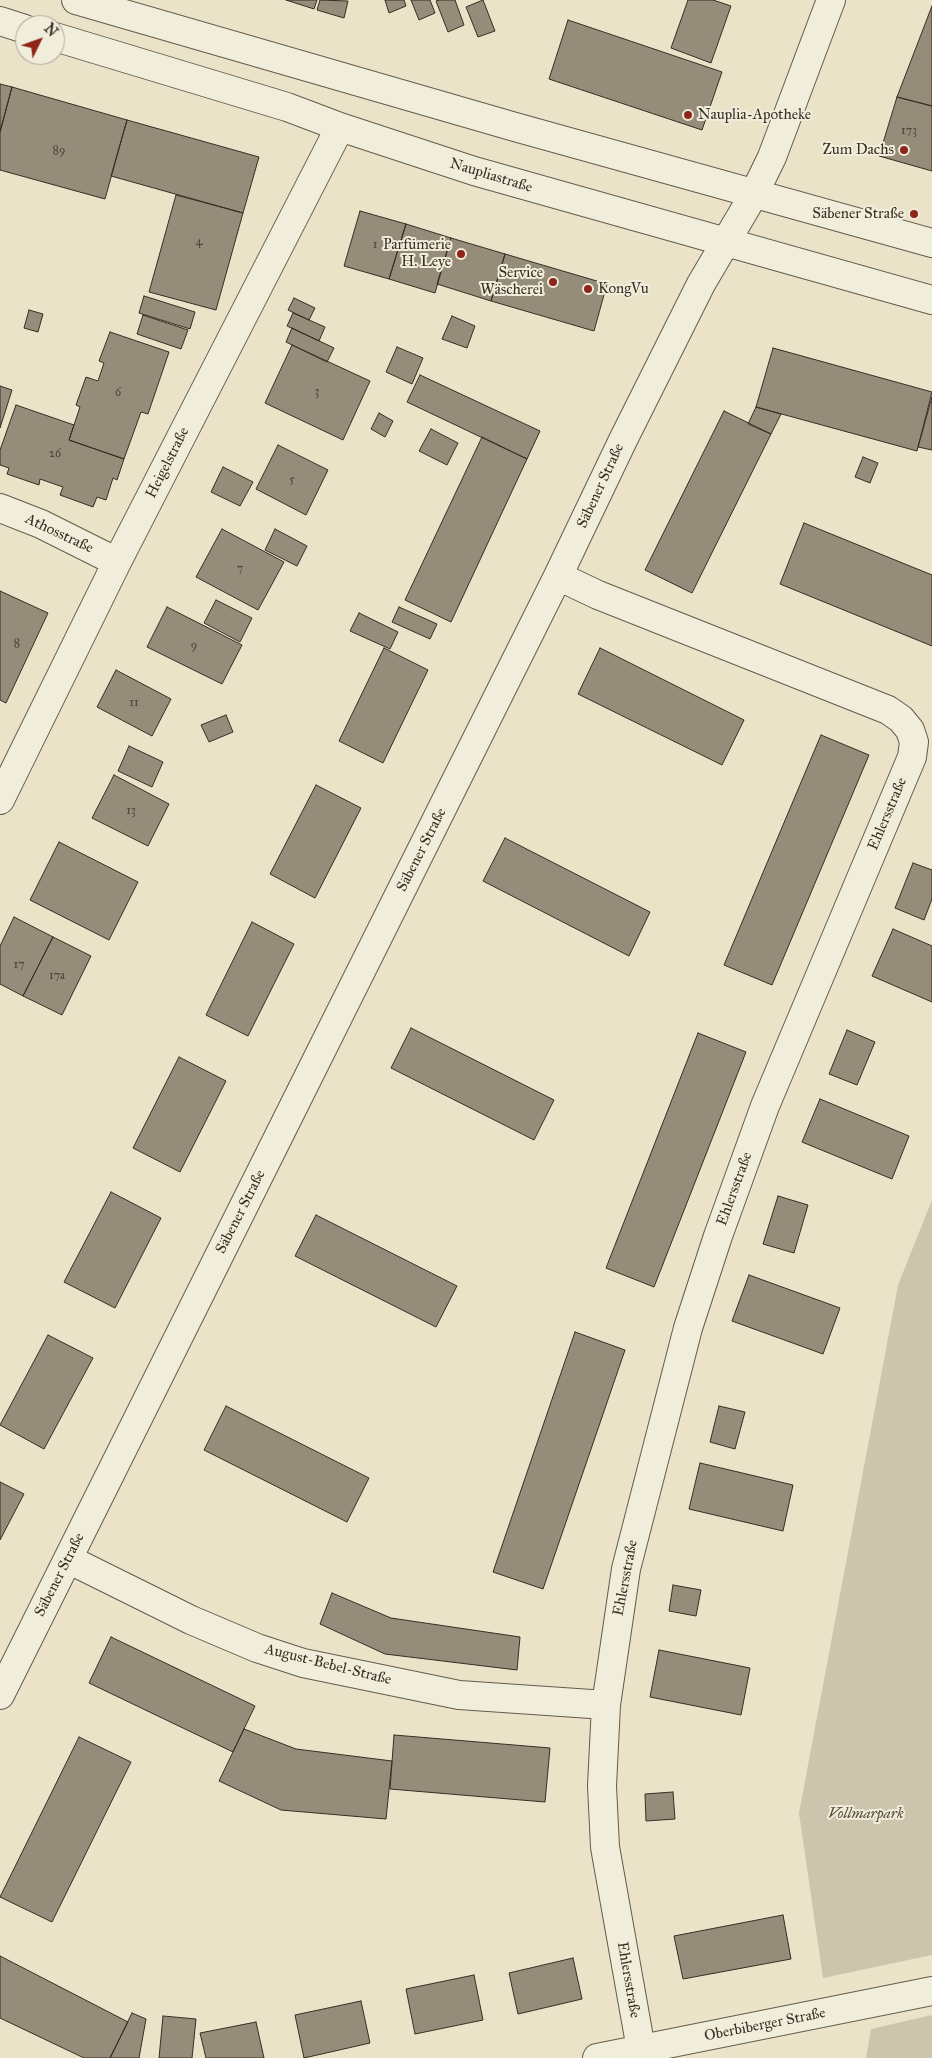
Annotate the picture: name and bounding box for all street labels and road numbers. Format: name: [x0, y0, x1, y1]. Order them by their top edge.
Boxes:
street label: Naupliastraße: [448, 155, 534, 197]
street label: Heigelstraße: [142, 424, 194, 502]
street label: Säbener Straße: [573, 441, 629, 531]
street label: Athosstraße: [22, 510, 96, 558]
street label: Ehlersstraße: [865, 775, 911, 853]
street label: Säbener Straße: [393, 805, 451, 895]
street label: Ehlersstraße: [713, 1150, 757, 1228]
street label: Säbener Straße: [212, 1167, 270, 1257]
street label: Säbener Straße: [31, 1530, 89, 1620]
street label: Ehlersstraße: [610, 1538, 642, 1618]
street label: August-Bebel-Straße: [263, 1641, 393, 1689]
street label: Ehlersstraße: [612, 1940, 644, 2020]
street label: Oberbiberger Straße: [703, 2004, 827, 2046]

